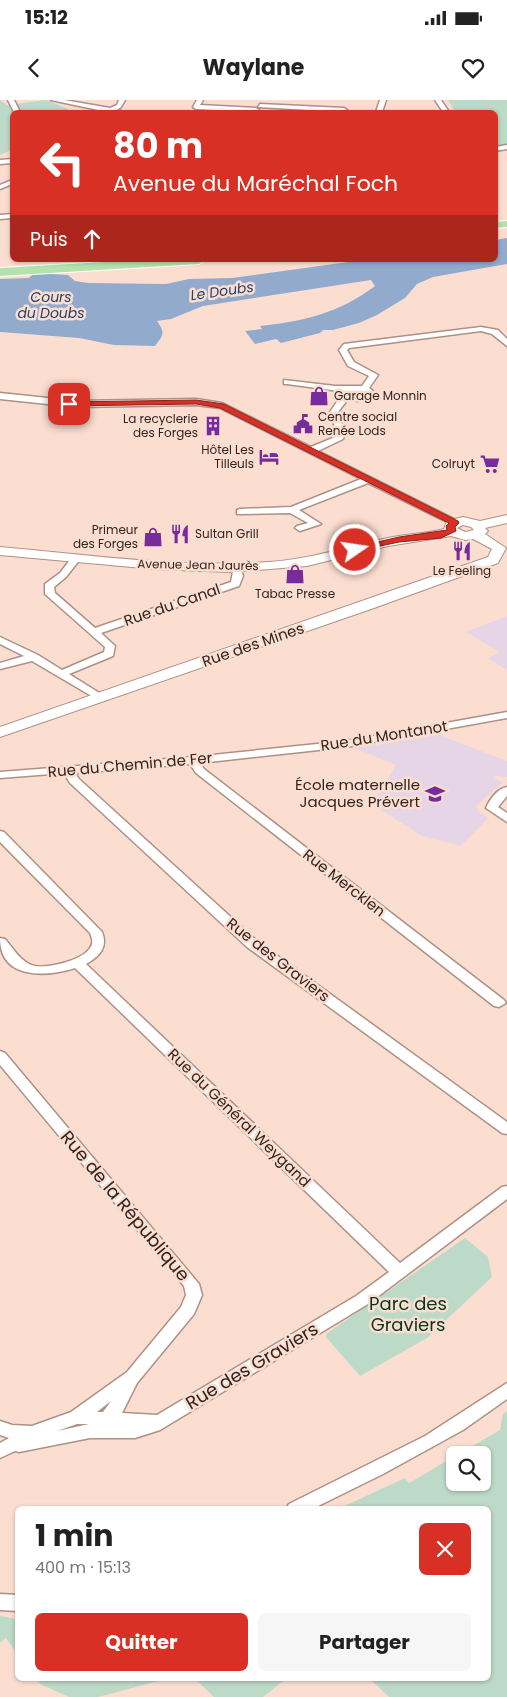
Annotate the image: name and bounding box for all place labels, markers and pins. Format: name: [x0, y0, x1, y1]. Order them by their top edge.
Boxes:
pin: [48, 383, 90, 425]
shop icon: Garage Monnin: [308, 385, 330, 407]
place label: Garage Monnin: [334, 387, 427, 404]
place label: Centre social Renée Lods: [318, 408, 397, 439]
place label: La recyclerie des Forges: [123, 410, 198, 441]
public building icon: Centre social Renée Lods: [292, 413, 314, 435]
building icon: La recyclerie des Forges: [202, 415, 224, 437]
place label: Hôtel Les Tilleuls: [201, 441, 254, 472]
hotel icon: Hôtel Les Tilleuls: [258, 446, 280, 468]
supermarket icon: Colruyt: [479, 453, 501, 475]
place label: Colruyt: [432, 455, 475, 472]
place label: Primeur des Forges: [73, 521, 139, 552]
restaurant icon: Sultan Grill: [169, 523, 191, 545]
place label: Sultan Grill: [195, 525, 259, 542]
shop icon: Primeur des Forges: [142, 526, 164, 548]
restaurant icon: Le Feeling: [451, 540, 473, 562]
place label: Le Feeling: [433, 562, 491, 579]
shop icon: Tabac Presse: [284, 563, 306, 585]
place label: Tabac Presse: [255, 585, 335, 602]
place label: École maternelle Jacques Prévert: [295, 774, 420, 812]
school or university icon: École maternelle Jacques Prévert: [424, 783, 446, 805]

